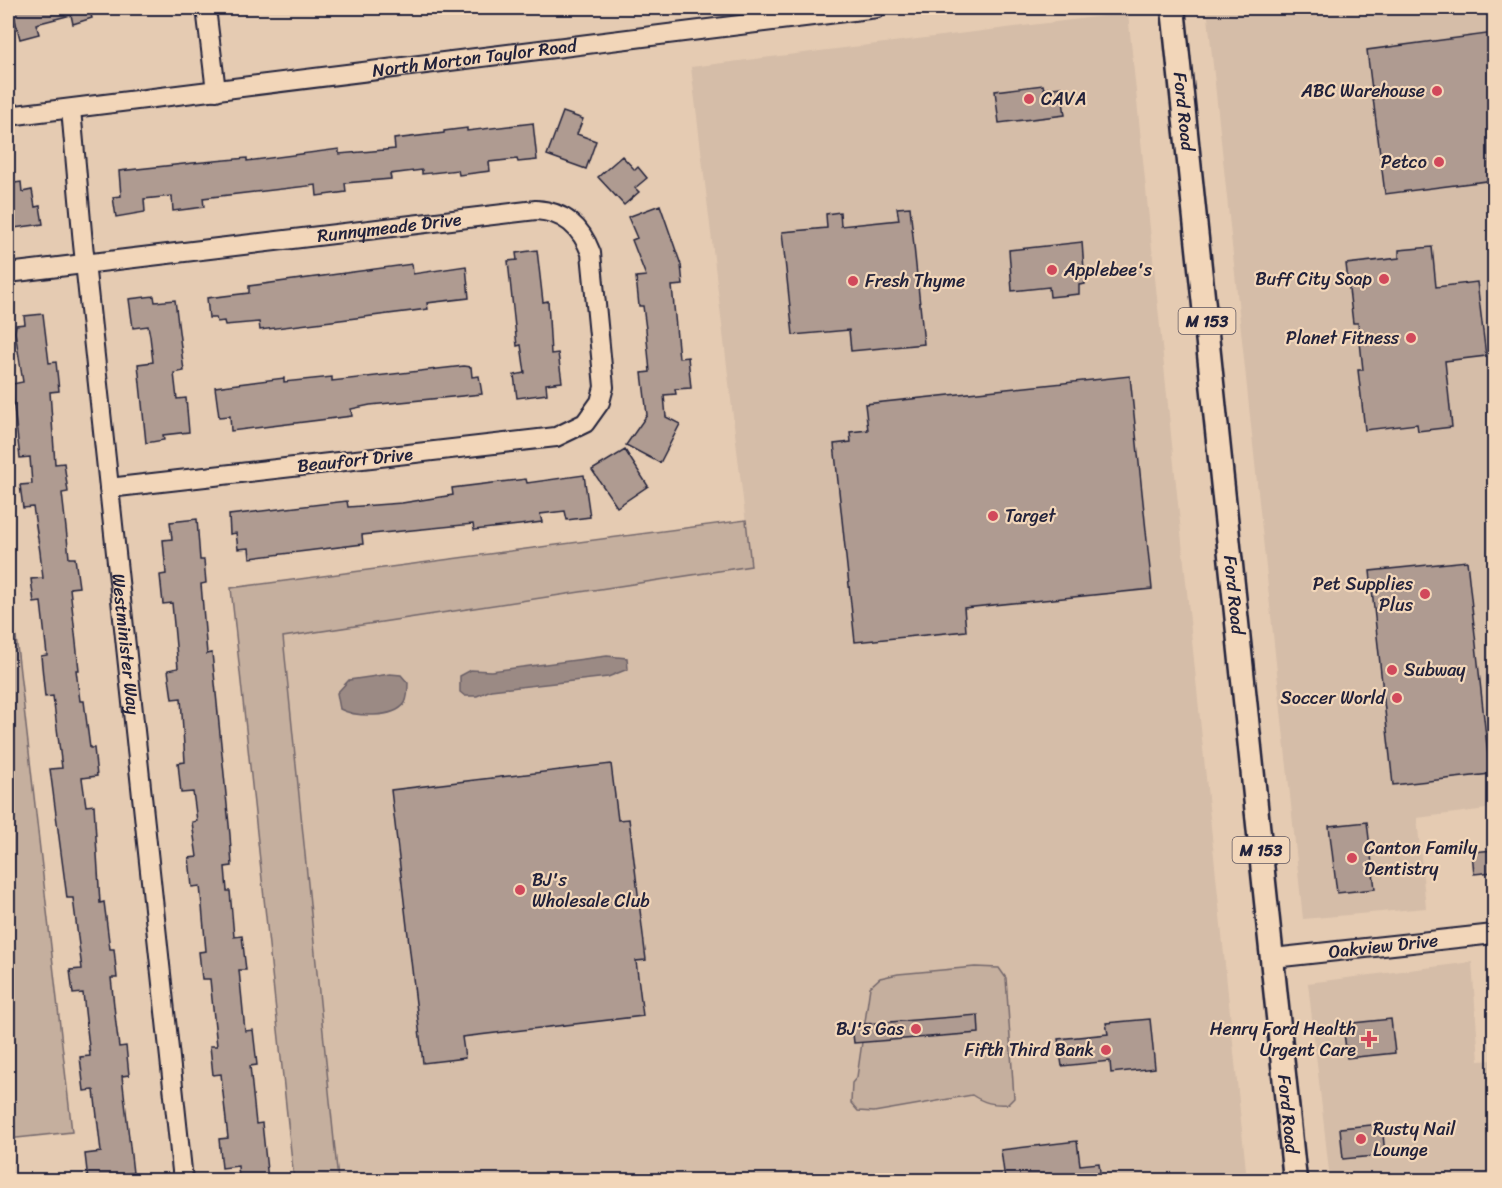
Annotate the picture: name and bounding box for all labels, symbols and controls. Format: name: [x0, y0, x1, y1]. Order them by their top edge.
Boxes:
street label: North Morton Taylor Road: [370, 29, 580, 87]
street label: Ford Road: [1164, 70, 1204, 154]
place label: ABC Warehouse: [1300, 75, 1425, 107]
place label: CAVA: [1041, 83, 1086, 115]
marker: ABC Warehouse: [1430, 84, 1444, 98]
marker: CAVA: [1022, 92, 1036, 106]
place label: Petco: [1381, 146, 1427, 178]
marker: Petco: [1432, 155, 1446, 169]
street label: Runnymeade Drive: [315, 203, 463, 252]
place label: Applebee's: [1063, 254, 1153, 286]
marker: Applebee's: [1045, 263, 1059, 277]
place label: Buff City Soap: [1255, 263, 1372, 295]
place label: Fresh Thyme: [865, 265, 965, 297]
marker: Buff City Soap: [1377, 272, 1391, 286]
marker: Fresh Thyme: [846, 274, 860, 288]
road number: M 153: [1178, 308, 1236, 334]
place label: Planet Fitness: [1286, 322, 1400, 354]
marker: Planet Fitness: [1404, 331, 1418, 345]
street label: Beaufort Drive: [296, 438, 415, 482]
place label: Target: [1005, 500, 1056, 532]
marker: Target: [986, 509, 1000, 523]
street label: Ford Road: [1214, 554, 1254, 637]
place label: Pet Supplies Plus: [1313, 568, 1414, 621]
street label: Westminister Way: [102, 572, 149, 717]
marker: Pet Supplies Plus: [1418, 587, 1432, 601]
place label: Subway: [1404, 654, 1466, 686]
marker: Subway: [1385, 663, 1399, 677]
place label: Soccer World: [1280, 682, 1387, 714]
marker: Soccer World: [1390, 691, 1404, 705]
place label: Canton Family Dentistry: [1364, 832, 1478, 885]
road number: M 153: [1232, 837, 1290, 863]
marker: Canton Family Dentistry: [1345, 851, 1359, 865]
place label: BJ's Wholesale Club: [532, 864, 650, 917]
marker: BJ's Wholesale Club: [513, 883, 527, 897]
street label: Oakview Drive: [1327, 924, 1440, 968]
place label: BJ's Gas: [836, 1013, 905, 1045]
place label: Henry Ford Health Urgent Care: [1210, 1013, 1356, 1066]
marker: BJ's Gas: [909, 1022, 923, 1036]
marker: Henry Ford Health Urgent Care: [1360, 1030, 1378, 1048]
place label: Fifth Third Bank: [965, 1034, 1094, 1066]
marker: Fifth Third Bank: [1099, 1043, 1113, 1057]
street label: Ford Road: [1268, 1073, 1308, 1157]
place label: Rusty Nail Lounge: [1373, 1113, 1456, 1166]
marker: Rusty Nail Lounge: [1354, 1132, 1368, 1146]

